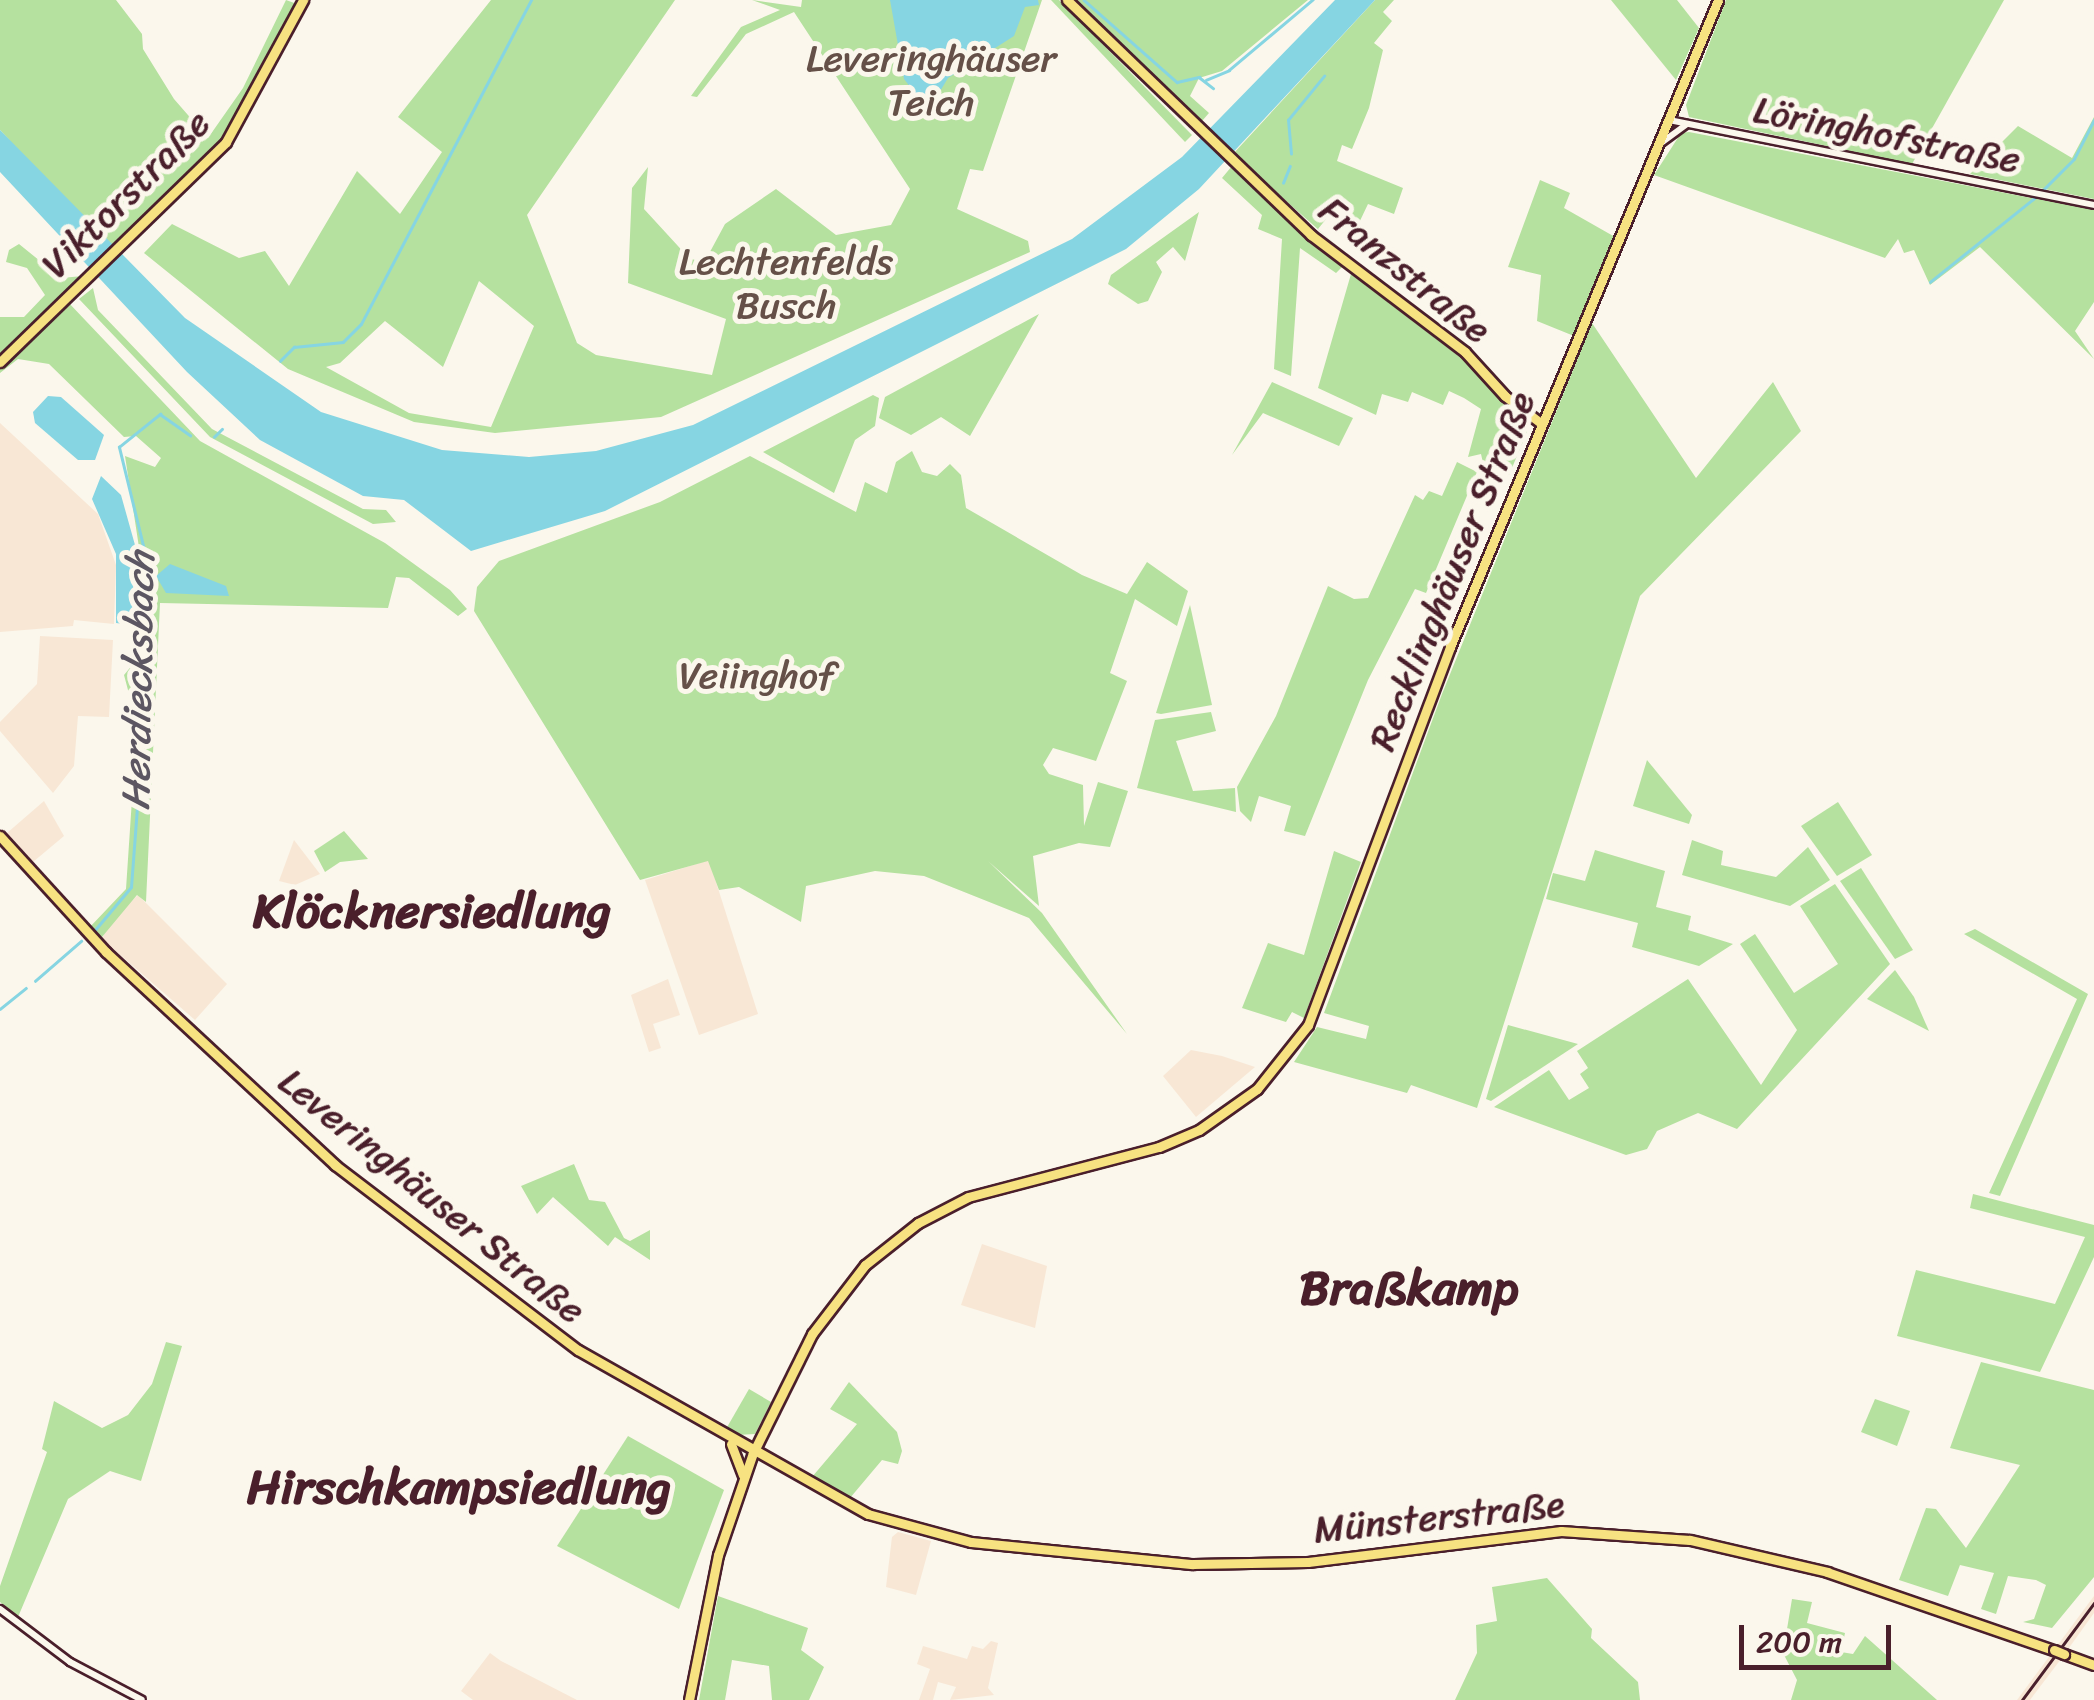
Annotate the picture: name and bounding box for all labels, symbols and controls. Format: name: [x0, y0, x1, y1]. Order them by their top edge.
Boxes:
park label: Leveringhäuser Teich: [806, 36, 1056, 125]
street label: Löringhofstraße: [1750, 87, 2024, 183]
street label: Viktorstraße: [32, 100, 220, 288]
street label: Franzstraße: [1310, 187, 1500, 353]
park label: Lechtenfelds Busch: [679, 239, 893, 328]
street label: Recklinghäuser Straße: [1359, 384, 1545, 758]
water label: Herdiecksbach: [112, 551, 164, 811]
park label: Veiinghof: [679, 653, 835, 699]
district label: Klöcknersiedlung: [253, 882, 611, 940]
street label: Leveringhäuser Straße: [270, 1058, 594, 1334]
district label: Braßkamp: [1300, 1259, 1518, 1317]
district label: Hirschkampsiedlung: [247, 1458, 671, 1516]
street label: Münsterstraße: [1311, 1481, 1567, 1553]
scale bar: [1744, 1605, 1896, 1667]
text: 200 m: [1756, 1615, 1842, 1669]

